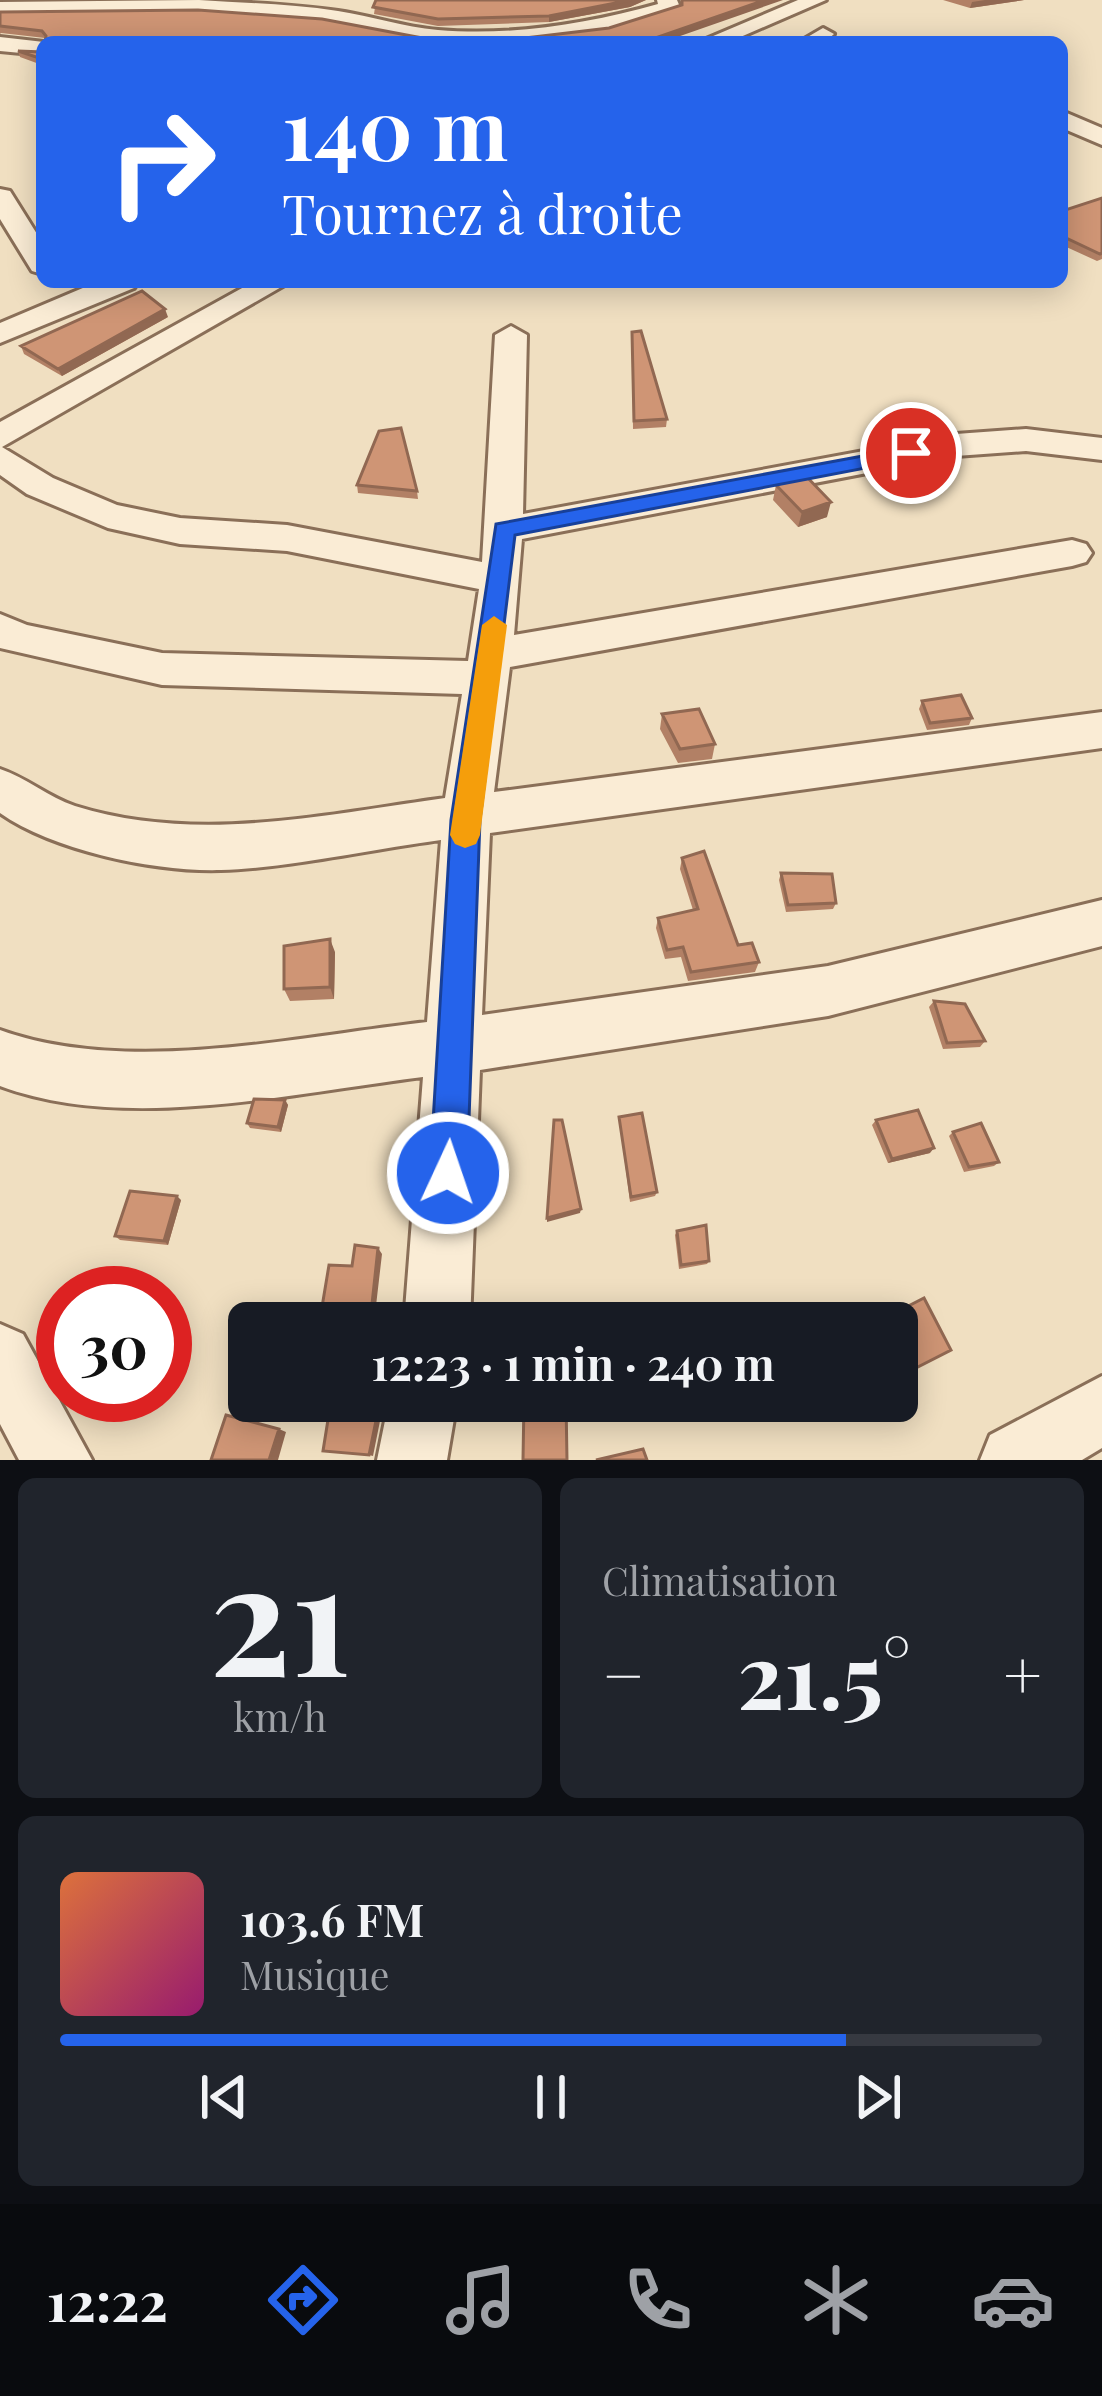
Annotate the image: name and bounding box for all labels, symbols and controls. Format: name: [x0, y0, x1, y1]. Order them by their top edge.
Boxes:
text: 140 m: [282, 70, 508, 182]
icon: right: [84, 84, 240, 240]
text: Tournez à droite: [282, 177, 683, 249]
pin: [860, 402, 962, 504]
icon: arrive: [878, 420, 944, 486]
position arrow: [385, 1110, 511, 1236]
speed limit sign: 30: [36, 1266, 192, 1422]
text: 12:23 · 1 min · 240 m: [371, 1332, 775, 1392]
text: 21: [209, 1508, 351, 1716]
text: Climatisation: [602, 1554, 837, 1606]
text: 21.5°: [737, 1613, 911, 1733]
text: −: [602, 1629, 645, 1717]
text: +: [1003, 1629, 1042, 1717]
text: km/h: [233, 1690, 327, 1742]
text: 103.6 FM: [240, 1888, 424, 1948]
text: Musique: [240, 1948, 389, 2000]
icon: previous: [191, 2064, 257, 2130]
icon: pause: [518, 2064, 584, 2130]
icon: next: [845, 2064, 911, 2130]
icon: directions: [261, 2258, 345, 2342]
icon: music: [439, 2258, 523, 2342]
icon: phone: [616, 2258, 700, 2342]
icon: climate: [794, 2258, 878, 2342]
icon: car: [971, 2258, 1055, 2342]
text: 12:22: [47, 2264, 168, 2336]

